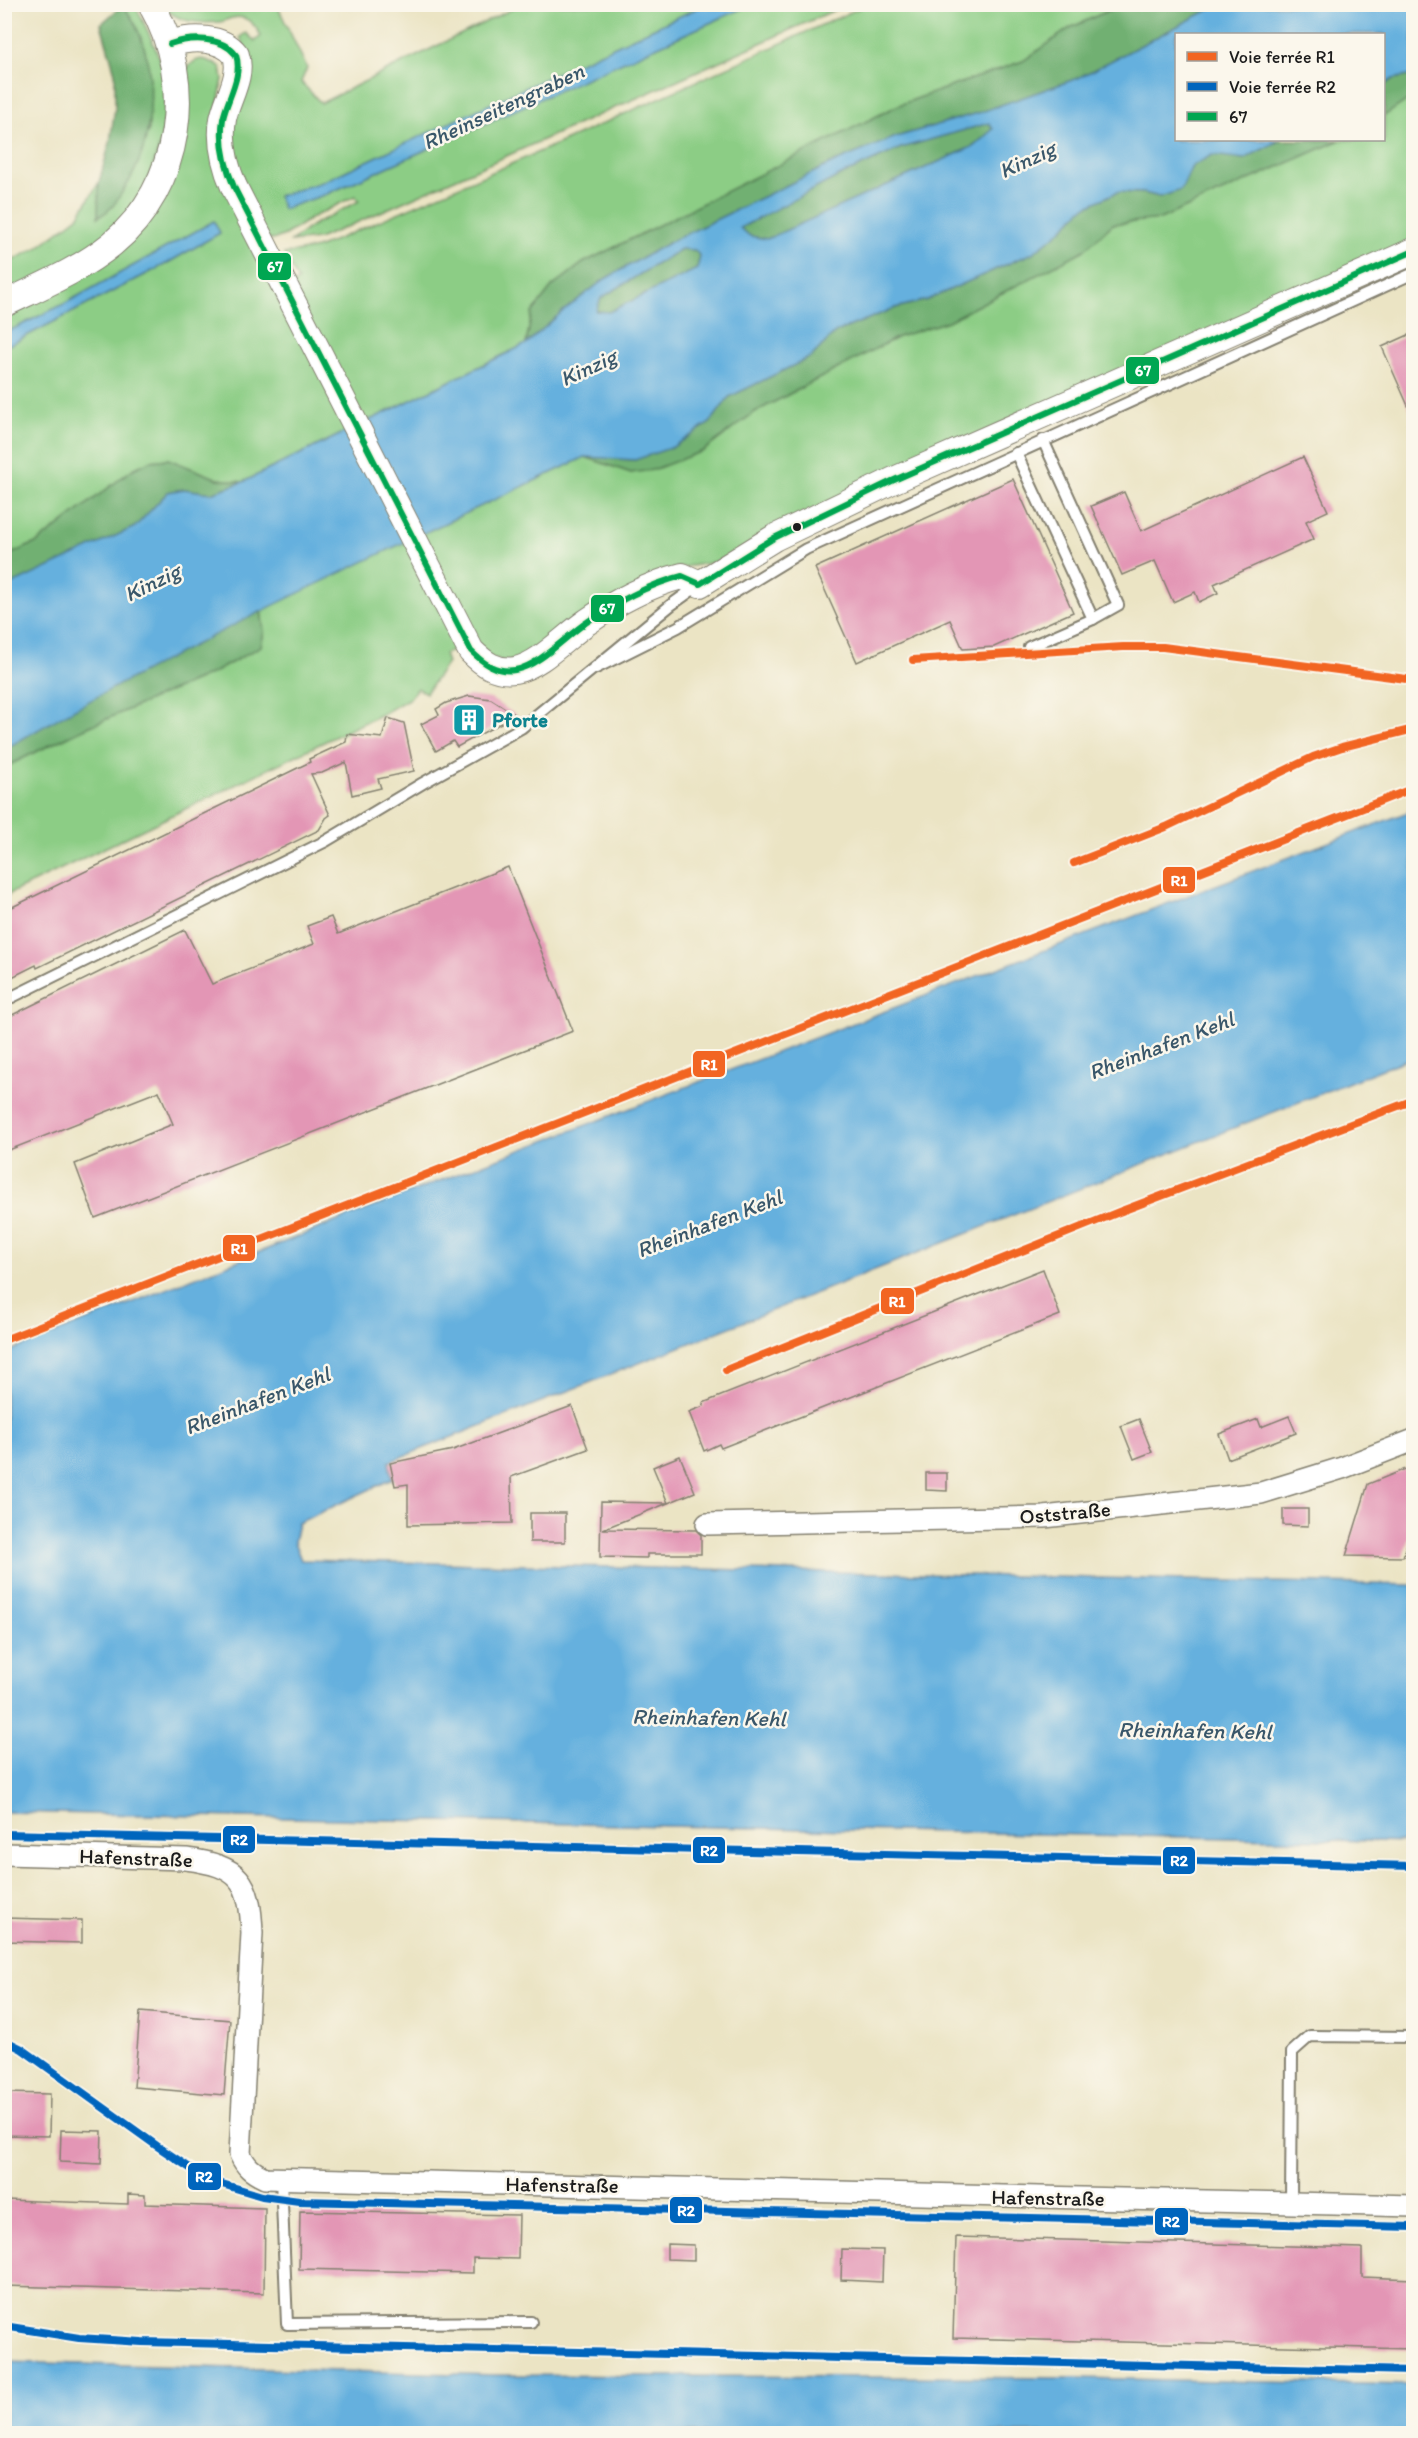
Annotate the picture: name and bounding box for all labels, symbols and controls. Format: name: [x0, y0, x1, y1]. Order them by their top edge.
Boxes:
legend: [1175, 33, 1385, 141]
text: Voie ferrée R1: [1229, 46, 1335, 68]
water label: Rheinseitengraben: [418, 57, 589, 156]
text: Voie ferrée R2: [1229, 76, 1336, 98]
text: 67: [1229, 106, 1248, 128]
water label: Kinzig: [995, 134, 1062, 184]
line badge: 67: [257, 252, 292, 281]
text: 67: [267, 257, 283, 276]
water label: Kinzig: [556, 342, 623, 392]
line badge: 67: [1125, 356, 1160, 385]
text: 67: [1135, 361, 1151, 380]
unlabelled marker: [791, 521, 803, 533]
water label: Kinzig: [120, 556, 187, 608]
line badge: 67: [590, 594, 625, 623]
text: 67: [599, 599, 615, 618]
building icon: Pforte: [451, 702, 487, 738]
place label: Pforte: [492, 707, 548, 732]
line badge: R1: [1162, 866, 1196, 894]
text: R1: [1170, 871, 1188, 890]
water label: Rheinhafen Kehl: [1085, 1005, 1239, 1086]
line badge: R1: [692, 1050, 726, 1078]
text: R1: [700, 1055, 718, 1074]
water label: Rheinhafen Kehl: [633, 1183, 787, 1264]
line badge: R1: [222, 1234, 256, 1262]
text: R1: [230, 1239, 248, 1258]
line badge: R1: [880, 1287, 915, 1315]
text: R1: [888, 1292, 906, 1311]
water label: Rheinhafen Kehl: [181, 1360, 335, 1441]
street label: Oststraße: [1018, 1496, 1112, 1529]
water label: Rheinhafen Kehl: [632, 1703, 788, 1732]
water label: Rheinhafen Kehl: [1118, 1716, 1274, 1745]
line badge: R2: [222, 1825, 256, 1854]
text: R2: [230, 1830, 249, 1849]
line badge: R2: [692, 1836, 726, 1864]
text: R2: [700, 1841, 719, 1860]
street label: Hafenstraße: [79, 1843, 193, 1872]
line badge: R2: [1162, 1846, 1196, 1875]
text: R2: [1170, 1851, 1189, 1870]
line badge: R2: [187, 2162, 222, 2191]
text: R2: [195, 2167, 214, 2186]
street label: Hafenstraße: [505, 2171, 619, 2198]
street label: Hafenstraße: [991, 2184, 1105, 2211]
line badge: R2: [669, 2196, 703, 2224]
text: R2: [677, 2201, 696, 2220]
line badge: R2: [1154, 2207, 1189, 2236]
text: R2: [1162, 2212, 1181, 2231]

